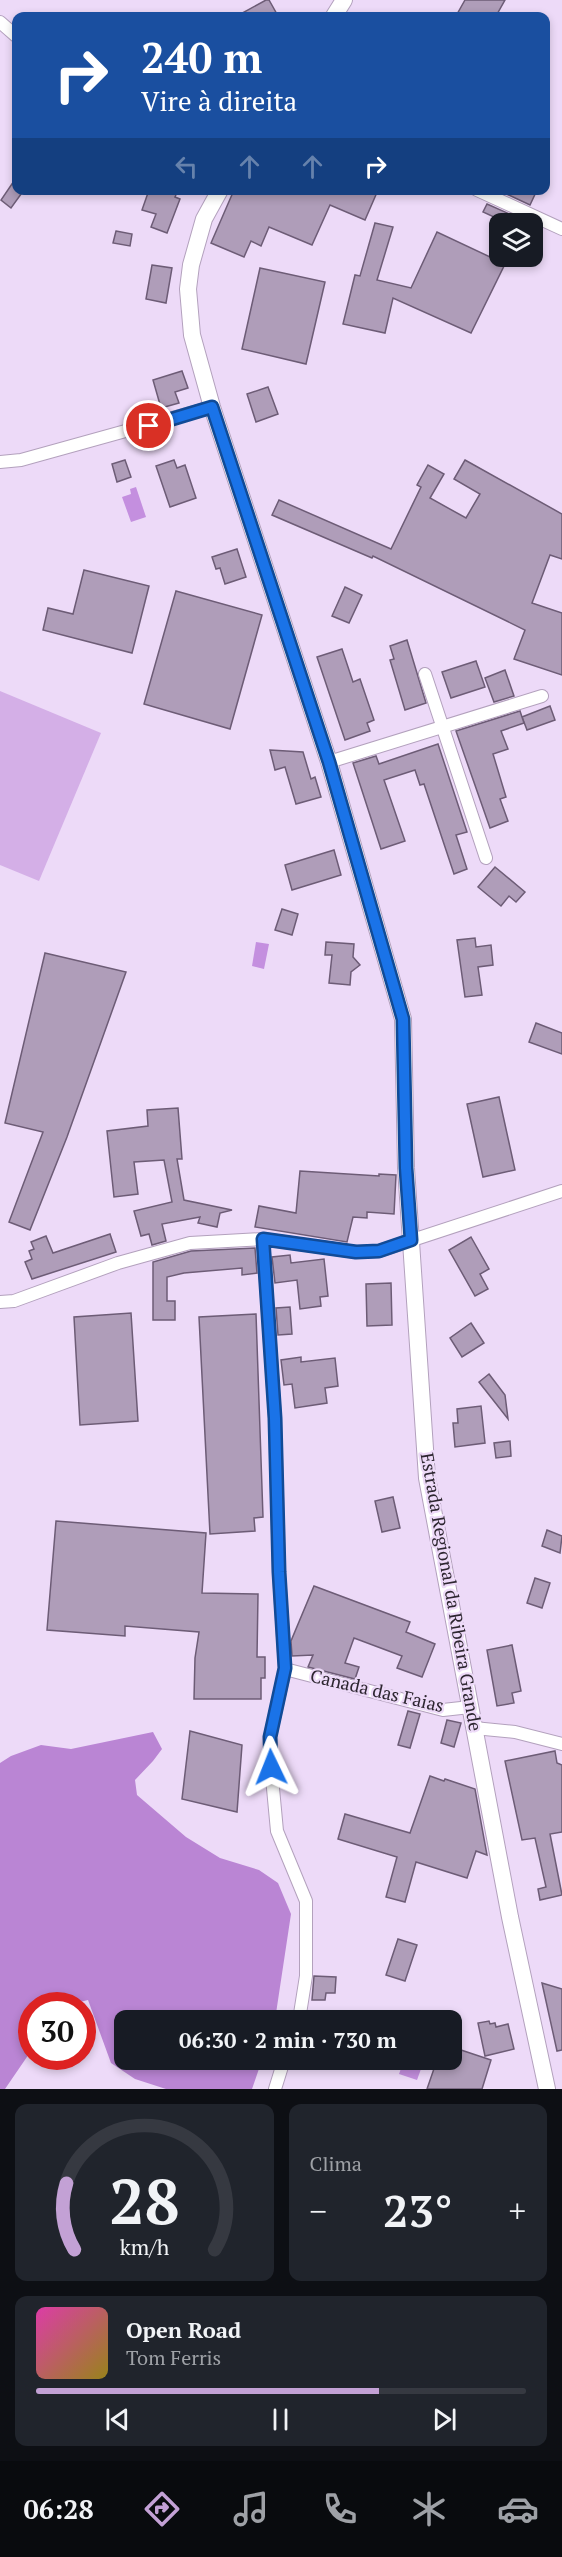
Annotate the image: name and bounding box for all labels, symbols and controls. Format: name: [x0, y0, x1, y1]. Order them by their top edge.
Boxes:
text: 240 m: [141, 29, 262, 85]
icon: right: [42, 36, 120, 114]
text: Vire à direita: [141, 83, 297, 119]
icon: left: [170, 150, 203, 183]
icon: ahead: [233, 150, 266, 183]
icon: ahead: [296, 150, 329, 183]
icon: right: [359, 150, 392, 183]
map controls: [489, 213, 543, 267]
button: layers: [489, 213, 543, 267]
pin: [123, 400, 174, 451]
icon: arrive: [132, 409, 165, 442]
street label: Estrada Regional da Ribeira Grande: [416, 1451, 488, 1733]
street label: Canada das Faias: [308, 1663, 446, 1717]
position arrow: [239, 1735, 303, 1799]
speed limit sign: 30: [18, 1992, 96, 2070]
text: 06:30 · 2 min · 730 m: [179, 2025, 397, 2054]
text: Clima: [310, 2150, 362, 2177]
text: 28: [109, 2159, 180, 2242]
text: 23°: [383, 2180, 452, 2240]
text: −: [310, 2189, 327, 2232]
text: +: [508, 2189, 526, 2232]
text: km/h: [119, 2233, 169, 2261]
text: Open Road: [126, 2315, 241, 2344]
text: Tom Ferris: [126, 2344, 221, 2371]
icon: previous: [101, 2403, 134, 2436]
icon: pause: [264, 2403, 297, 2436]
icon: next: [428, 2403, 461, 2436]
icon: directions: [141, 2488, 183, 2530]
icon: music: [230, 2488, 272, 2530]
icon: phone: [319, 2488, 361, 2530]
icon: climate: [408, 2488, 450, 2530]
icon: car: [497, 2488, 539, 2530]
text: 06:28: [23, 2491, 94, 2527]

